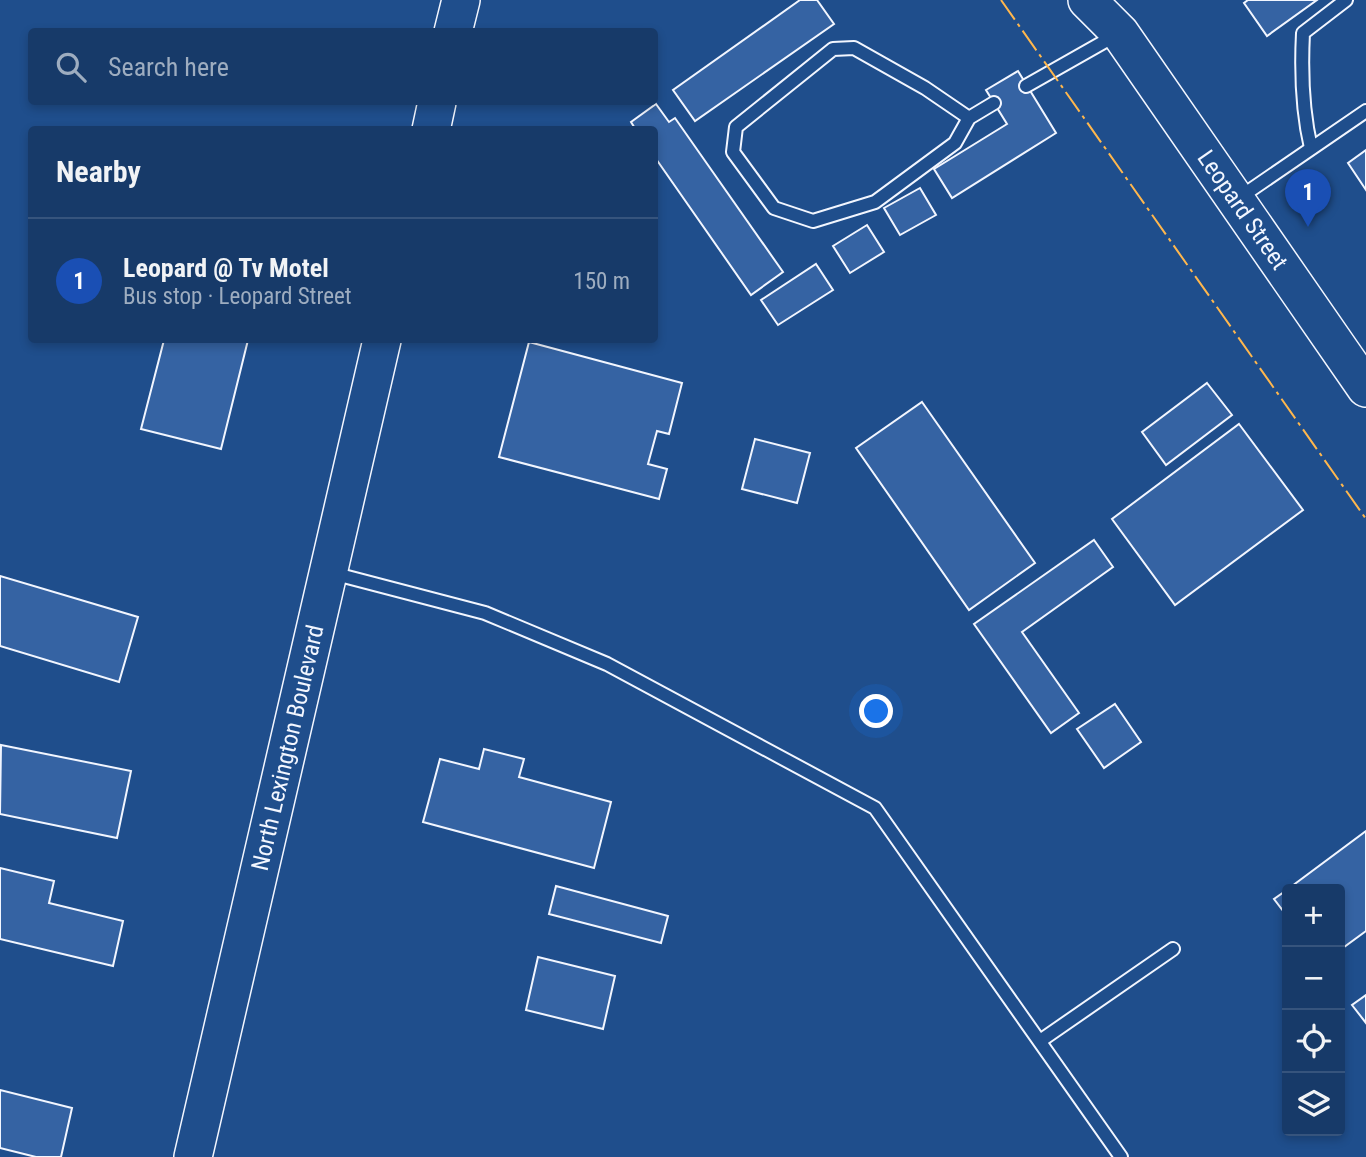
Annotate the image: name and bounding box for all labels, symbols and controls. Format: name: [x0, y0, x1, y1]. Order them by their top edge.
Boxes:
search box: [28, 28, 658, 105]
icon: search: [52, 48, 90, 86]
text: Search here: [108, 52, 229, 82]
street label: Leopard Street: [1192, 145, 1294, 275]
text: Nearby: [56, 154, 141, 189]
pin: 1: [1285, 169, 1331, 227]
text: Leopard @ Tv Motel: [123, 253, 329, 283]
text: 1: [73, 268, 85, 295]
text: 150 m: [573, 268, 630, 295]
text: Bus stop · Leopard Street: [123, 283, 352, 310]
street label: North Lexington Boulevard: [246, 622, 330, 873]
your location: [859, 694, 893, 728]
map controls: [1282, 884, 1345, 1136]
button: +: [1282, 884, 1345, 947]
button: −: [1282, 947, 1345, 1010]
button: locate: [1282, 1010, 1345, 1073]
button: layers: [1282, 1073, 1345, 1136]

